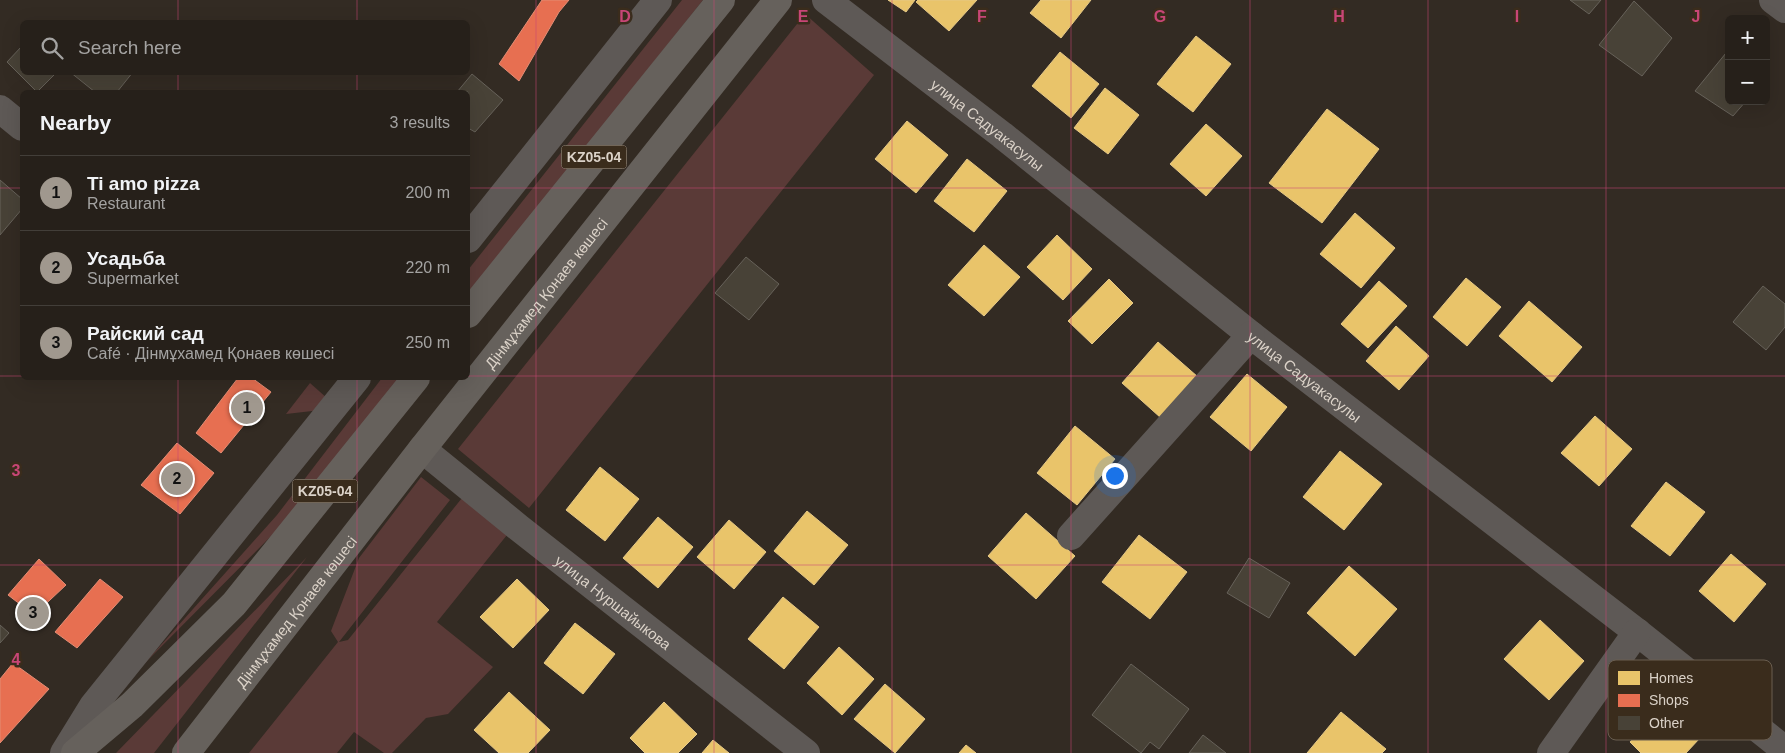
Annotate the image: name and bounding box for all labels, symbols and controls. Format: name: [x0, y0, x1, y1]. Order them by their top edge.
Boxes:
text: D: [619, 8, 631, 25]
text: E: [798, 8, 809, 25]
text: F: [977, 8, 987, 25]
text: G: [1154, 8, 1166, 25]
text: H: [1333, 8, 1345, 25]
text: I: [1515, 8, 1519, 25]
text: J: [1692, 8, 1700, 25]
map controls: [1725, 15, 1770, 105]
button: +: [1725, 15, 1770, 60]
search box: [20, 20, 470, 75]
icon: search: [38, 34, 66, 62]
text: Search here: [78, 37, 182, 58]
button: −: [1725, 60, 1770, 105]
street label: улица Садуакасулы: [928, 75, 1048, 174]
text: Nearby: [40, 111, 111, 134]
text: 3 results: [390, 114, 450, 131]
road number: KZ05-04: [562, 146, 626, 168]
text: Ti amo pizza: [87, 173, 200, 194]
text: 1: [52, 184, 60, 201]
text: 200 m: [406, 184, 450, 201]
text: Restaurant: [87, 195, 165, 212]
street label: Дінмұхамед Қонаев көшесі: [481, 214, 610, 371]
text: Усадьба: [87, 248, 165, 269]
text: 2: [52, 259, 60, 276]
text: 220 m: [406, 259, 450, 276]
text: Supermarket: [87, 270, 179, 287]
text: Райский сад: [87, 323, 204, 344]
street label: улица Садуакасулы: [1245, 327, 1365, 425]
text: 3: [52, 334, 60, 351]
text: 250 m: [406, 334, 450, 351]
text: Café · Дінмұхамед Қонаев көшесі: [87, 345, 334, 362]
pin: 1: [231, 389, 263, 427]
pin: 2: [161, 460, 193, 498]
text: 3: [12, 462, 21, 479]
your location: [1102, 463, 1128, 489]
road number: KZ05-04: [292, 480, 358, 502]
street label: Дінмұхамед Қонаев көшесі: [232, 533, 360, 691]
street label: улица Нуршайыкова: [552, 551, 675, 653]
pin: 3: [17, 594, 49, 632]
text: 4: [12, 651, 21, 668]
legend: [1608, 660, 1772, 740]
text: Homes: [1649, 670, 1693, 686]
text: Shops: [1649, 692, 1689, 708]
text: Other: [1649, 715, 1684, 731]

